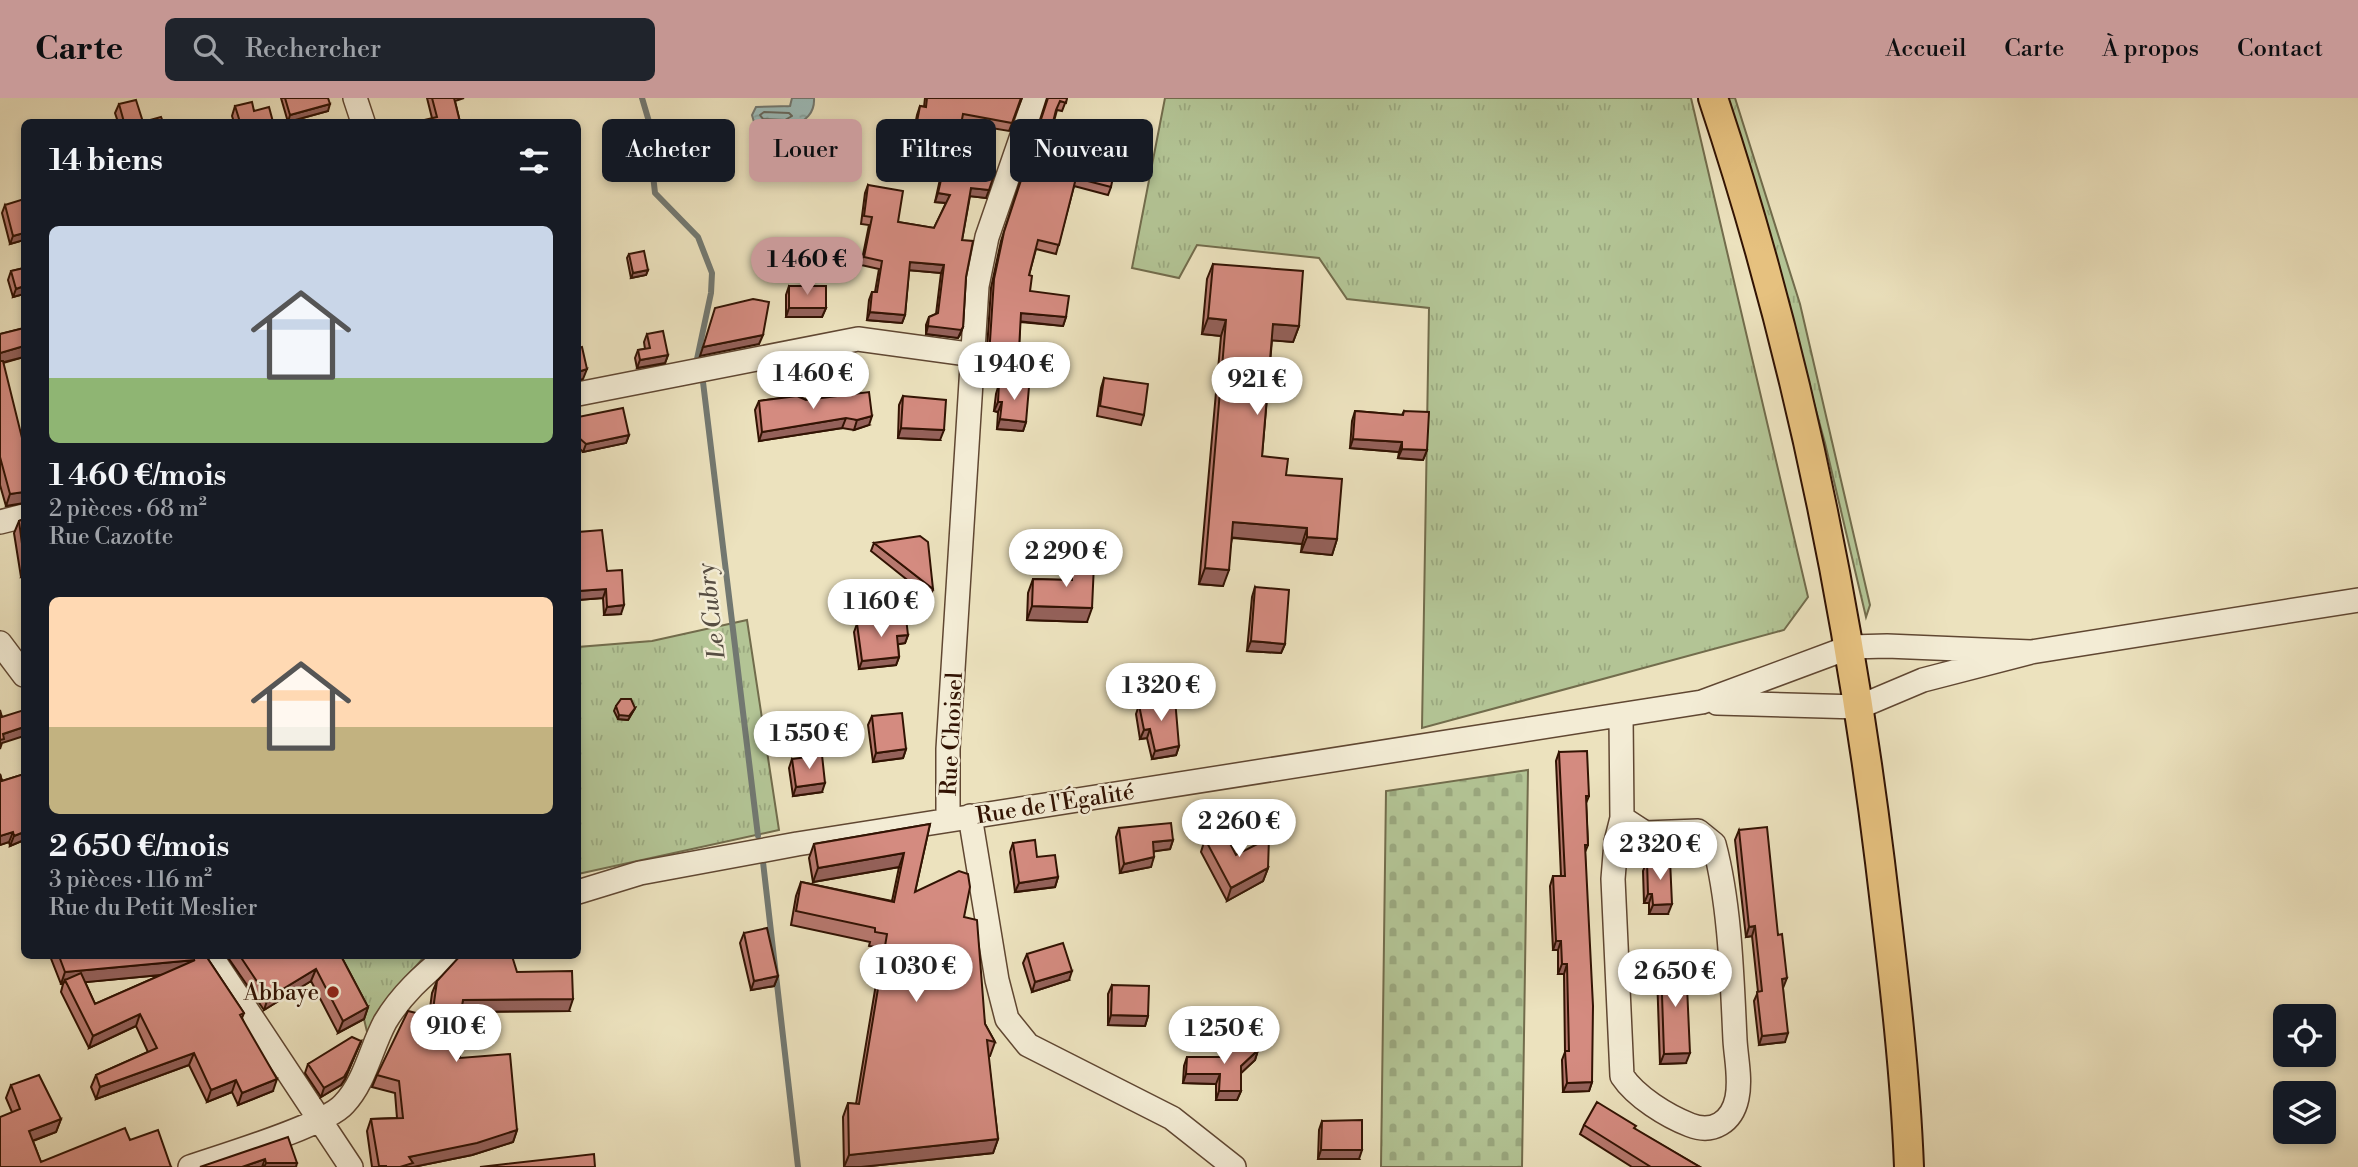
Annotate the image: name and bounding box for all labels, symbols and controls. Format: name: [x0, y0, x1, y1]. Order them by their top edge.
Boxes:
search box: [165, 18, 655, 81]
text: Carte: [35, 29, 123, 70]
icon: search: [189, 30, 227, 68]
text: Rechercher: [245, 33, 381, 65]
text: Accueil: [1885, 34, 1966, 64]
text: Carte: [2004, 34, 2064, 64]
text: À propos: [2102, 34, 2199, 64]
text: Contact: [2237, 34, 2323, 64]
chip: Acheter: [602, 119, 735, 182]
chip: Louer: [749, 119, 862, 182]
chip: Filtres: [876, 119, 996, 182]
chip: Nouveau: [1010, 119, 1153, 182]
text: 14 biens: [49, 142, 163, 180]
icon: filters: [515, 142, 553, 180]
pin: 1 460 €: [742, 238, 872, 297]
text: 1 460 €: [767, 246, 847, 274]
icon: home: [238, 272, 364, 398]
pin: 1 940 €: [949, 342, 1079, 402]
text: 1 940 €: [974, 351, 1054, 379]
pin: 1 460 €: [748, 352, 878, 411]
pin: 921 €: [1208, 358, 1306, 417]
text: 1 460 €: [773, 360, 853, 388]
text: 921 €: [1228, 366, 1286, 394]
text: 1 460 €/mois: [49, 457, 226, 495]
text: 2 pièces · 68 m²: [49, 495, 207, 523]
text: Rue Cazotte: [49, 523, 173, 551]
pin: 2 290 €: [1001, 530, 1131, 589]
text: 2 290 €: [1025, 538, 1107, 566]
water label: Le Cubry: [691, 561, 733, 661]
pin: 1 160 €: [816, 580, 946, 639]
text: 1 160 €: [844, 588, 918, 616]
icon: home: [238, 643, 364, 769]
pin: 1 320 €: [1096, 664, 1226, 723]
street label: Rue Choisel: [935, 671, 969, 797]
text: 1 320 €: [1122, 672, 1200, 700]
pin: 1 550 €: [744, 712, 874, 771]
text: 1 550 €: [770, 720, 848, 748]
street label: Rue de l'Égalité: [974, 776, 1136, 830]
pin: 2 260 €: [1174, 800, 1304, 859]
text: 2 260 €: [1198, 808, 1280, 836]
pin: 2 320 €: [1595, 822, 1725, 882]
text: 2 650 €/mois: [49, 828, 229, 866]
text: 2 320 €: [1619, 831, 1701, 859]
text: 3 pièces · 116 m²: [49, 866, 212, 894]
text: Rue du Petit Meslier: [49, 894, 257, 922]
pin: 1 030 €: [851, 944, 981, 1004]
pin: 2 650 €: [1610, 950, 1740, 1009]
text: 1 030 €: [876, 953, 956, 981]
text: 2 650 €: [1634, 958, 1716, 986]
place label: Abbaye: [243, 979, 319, 1007]
marker: Abbaye: [325, 984, 341, 1000]
pin: 910 €: [407, 1004, 505, 1064]
map controls: [2273, 1004, 2336, 1144]
button: locate: [2273, 1004, 2336, 1067]
pin: 1 250 €: [1159, 1006, 1289, 1066]
text: 910 €: [426, 1013, 486, 1041]
text: 1 250 €: [1185, 1015, 1263, 1043]
button: layers: [2273, 1081, 2336, 1144]

